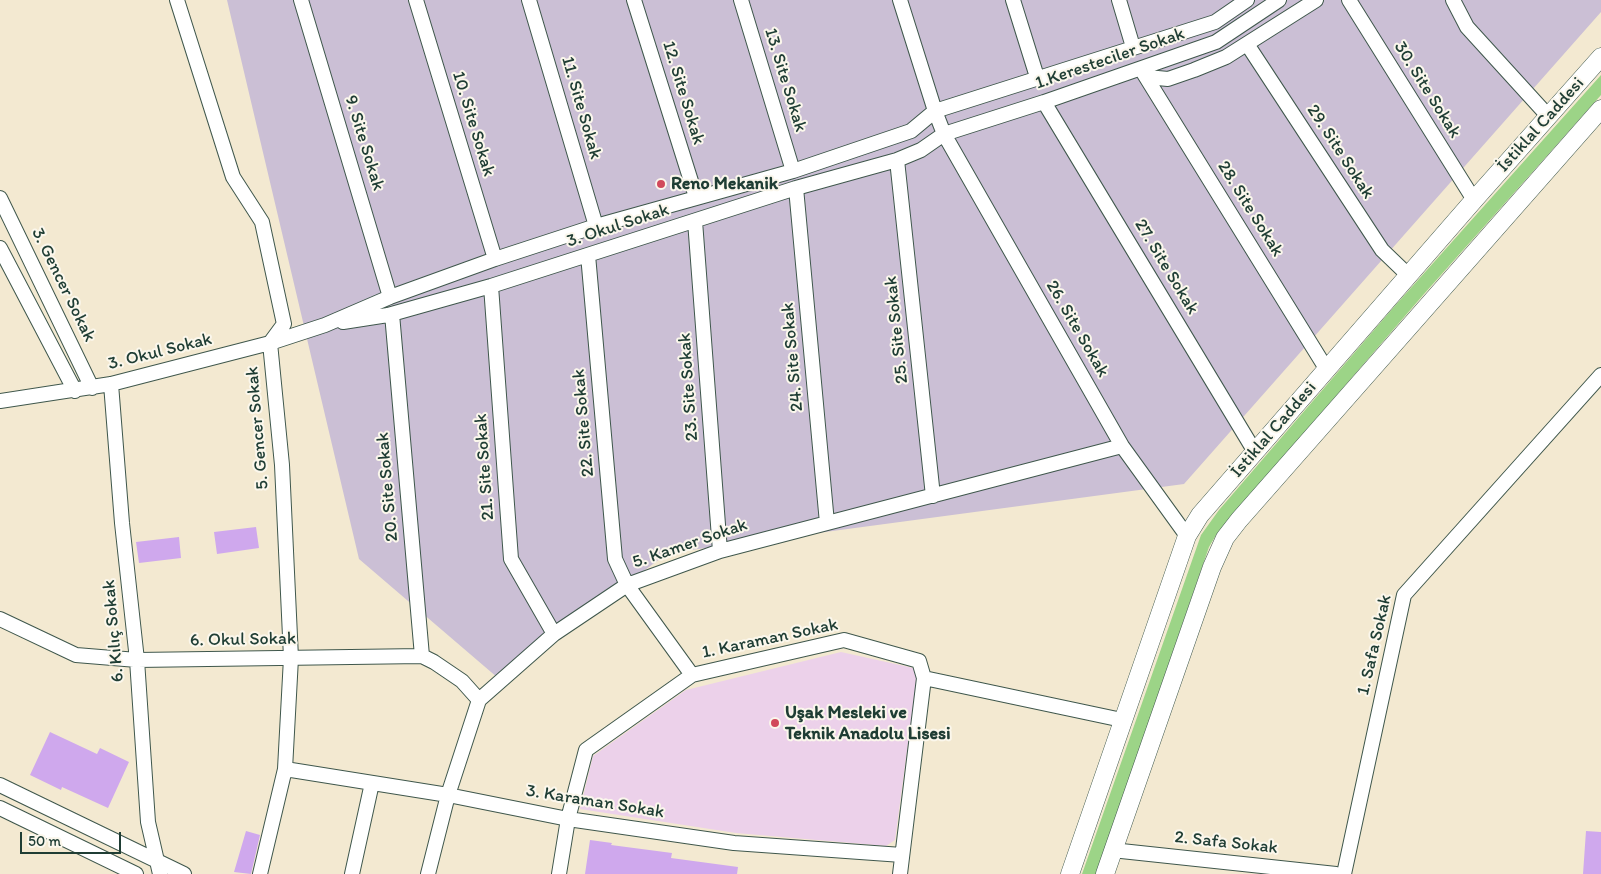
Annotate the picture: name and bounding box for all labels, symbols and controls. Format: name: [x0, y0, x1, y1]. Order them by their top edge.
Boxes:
street label: 1.Keresteciler Sokak: [1033, 23, 1187, 95]
street label: 13. Site Sokak: [759, 25, 811, 135]
street label: 30. Site Sokak: [1389, 38, 1465, 142]
street label: 12. Site Sokak: [657, 39, 709, 147]
street label: 11. Site Sokak: [556, 54, 606, 162]
street label: 10. Site Sokak: [447, 69, 499, 179]
street label: İstiklal Caddesi: [1493, 73, 1589, 177]
street label: 9. Site Sokak: [339, 93, 389, 193]
street label: 29. Site Sokak: [1301, 101, 1379, 203]
street label: 28. Site Sokak: [1212, 157, 1288, 261]
place label: Reno Mekanik: [671, 173, 778, 195]
marker: Reno Mekanik: [655, 178, 667, 190]
street label: 3. Okul Sokak: [564, 199, 672, 253]
street label: 27. Site Sokak: [1129, 215, 1203, 319]
street label: 3. Gencer Sokak: [26, 225, 100, 345]
street label: 25. Site Sokak: [881, 275, 913, 385]
street label: 26. Site Sokak: [1041, 277, 1113, 381]
street label: 24. Site Sokak: [777, 302, 809, 412]
street label: 3. Okul Sokak: [106, 329, 214, 375]
street label: 23. Site Sokak: [674, 332, 704, 442]
street label: 5. Gencer Sokak: [242, 365, 274, 491]
street label: 22. Site Sokak: [569, 368, 599, 478]
street label: İstiklal Caddesi: [1226, 378, 1322, 482]
street label: 21. Site Sokak: [470, 413, 500, 521]
street label: 20. Site Sokak: [372, 431, 404, 543]
street label: 5. Kamer Sokak: [630, 514, 750, 574]
street label: 6. Kılıç Sokak: [99, 579, 129, 683]
street label: 1. Safa Sokak: [1353, 593, 1397, 697]
street label: 1. Karaman Sokak: [700, 614, 840, 664]
street label: 6. Okul Sokak: [190, 628, 296, 652]
place label: Uşak Mesleki ve Teknik Anadolu Lisesi: [785, 702, 951, 744]
marker: Uşak Mesleki ve Teknik Anadolu Lisesi: [769, 717, 781, 729]
street label: 3. Karaman Sokak: [524, 780, 666, 824]
scale bar: [22, 822, 124, 854]
street label: 2. Safa Sokak: [1173, 827, 1279, 859]
text: 50 m: [28, 832, 61, 850]

